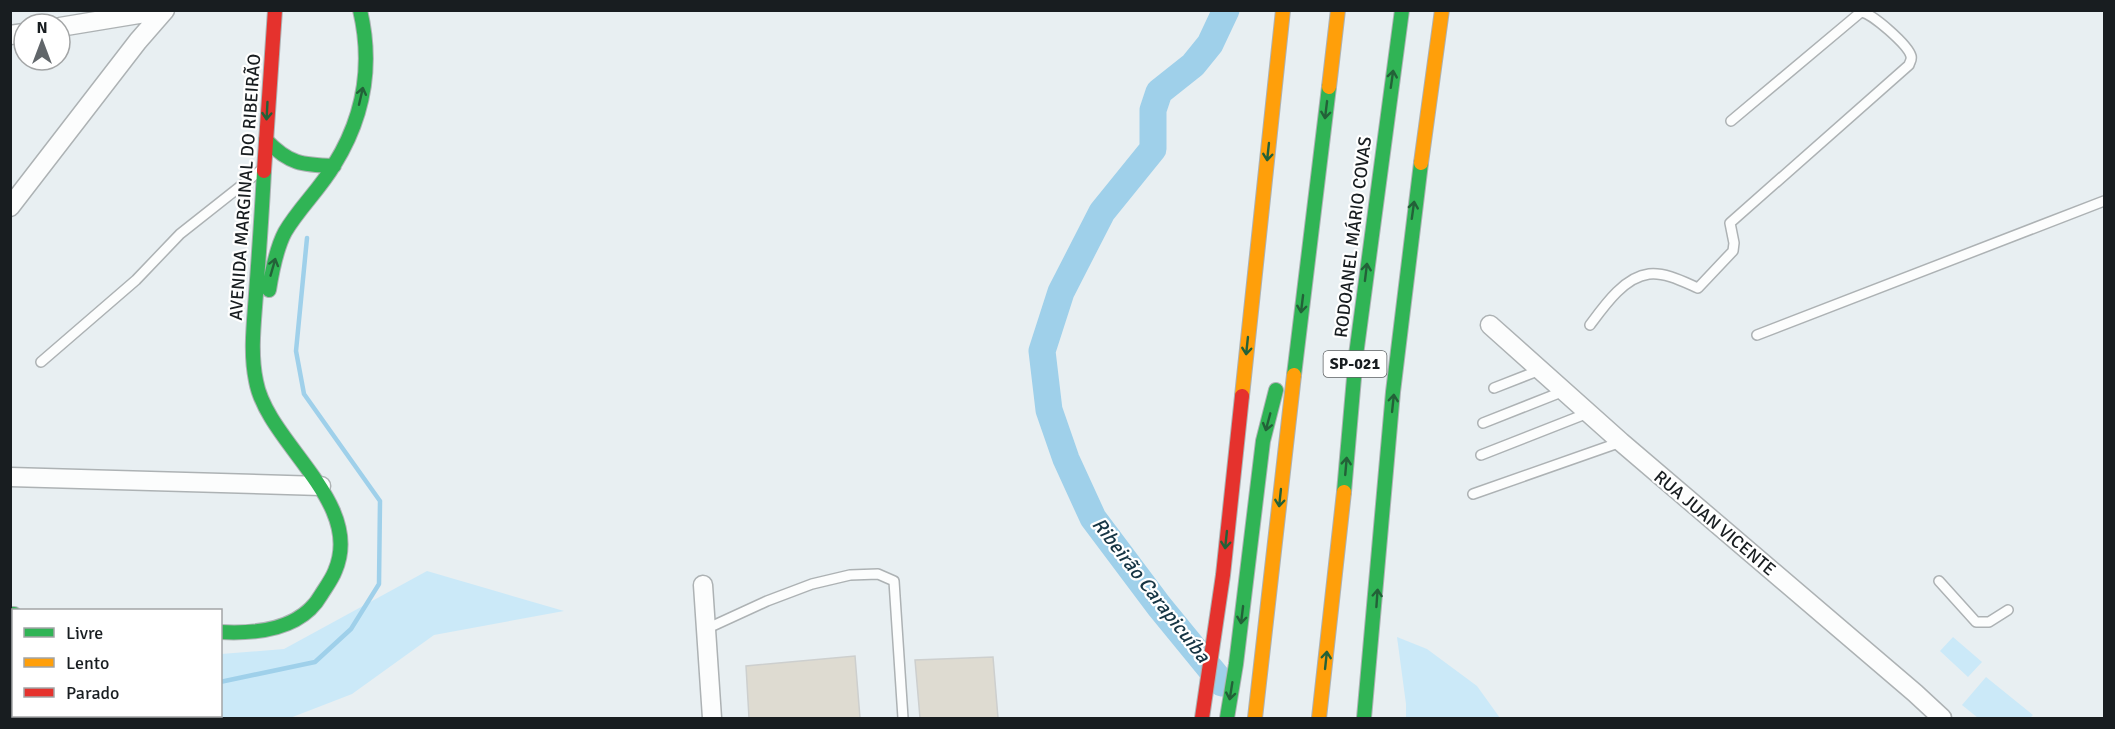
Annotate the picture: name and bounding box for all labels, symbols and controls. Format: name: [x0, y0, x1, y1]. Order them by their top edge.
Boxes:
north arrow: [12, 12, 72, 72]
text: N: [36, 18, 48, 38]
street label: AVENIDA MARGINAL DO RIBEIRÃO: [225, 53, 265, 321]
one-way arrow: [1387, 70, 1398, 90]
one-way arrow: [356, 87, 368, 106]
one-way arrow: [262, 100, 273, 120]
one-way arrow: [1320, 100, 1331, 120]
street label: RODOANEL MÁRIO COVAS: [1330, 135, 1376, 339]
one-way arrow: [1262, 142, 1273, 162]
one-way arrow: [1408, 200, 1419, 220]
one-way arrow: [268, 258, 280, 277]
one-way arrow: [1361, 263, 1372, 283]
one-way arrow: [1296, 293, 1307, 313]
one-way arrow: [1241, 336, 1252, 355]
road number: SP-021: [1324, 351, 1386, 377]
one-way arrow: [1388, 394, 1399, 414]
one-way arrow: [1261, 412, 1273, 431]
one-way arrow: [1341, 457, 1352, 477]
street label: RUA JUAN VICENTE: [1650, 466, 1780, 580]
one-way arrow: [1274, 487, 1285, 507]
water label: Ribeirão Carapicuíba: [1087, 512, 1216, 668]
one-way arrow: [1220, 530, 1231, 549]
one-way arrow: [1371, 588, 1382, 608]
one-way arrow: [1236, 605, 1247, 625]
legend: [12, 609, 222, 717]
text: Livre: [66, 622, 103, 644]
one-way arrow: [1321, 651, 1332, 671]
text: Lento: [66, 652, 109, 674]
one-way arrow: [1226, 681, 1237, 701]
text: Parado: [66, 682, 119, 704]

